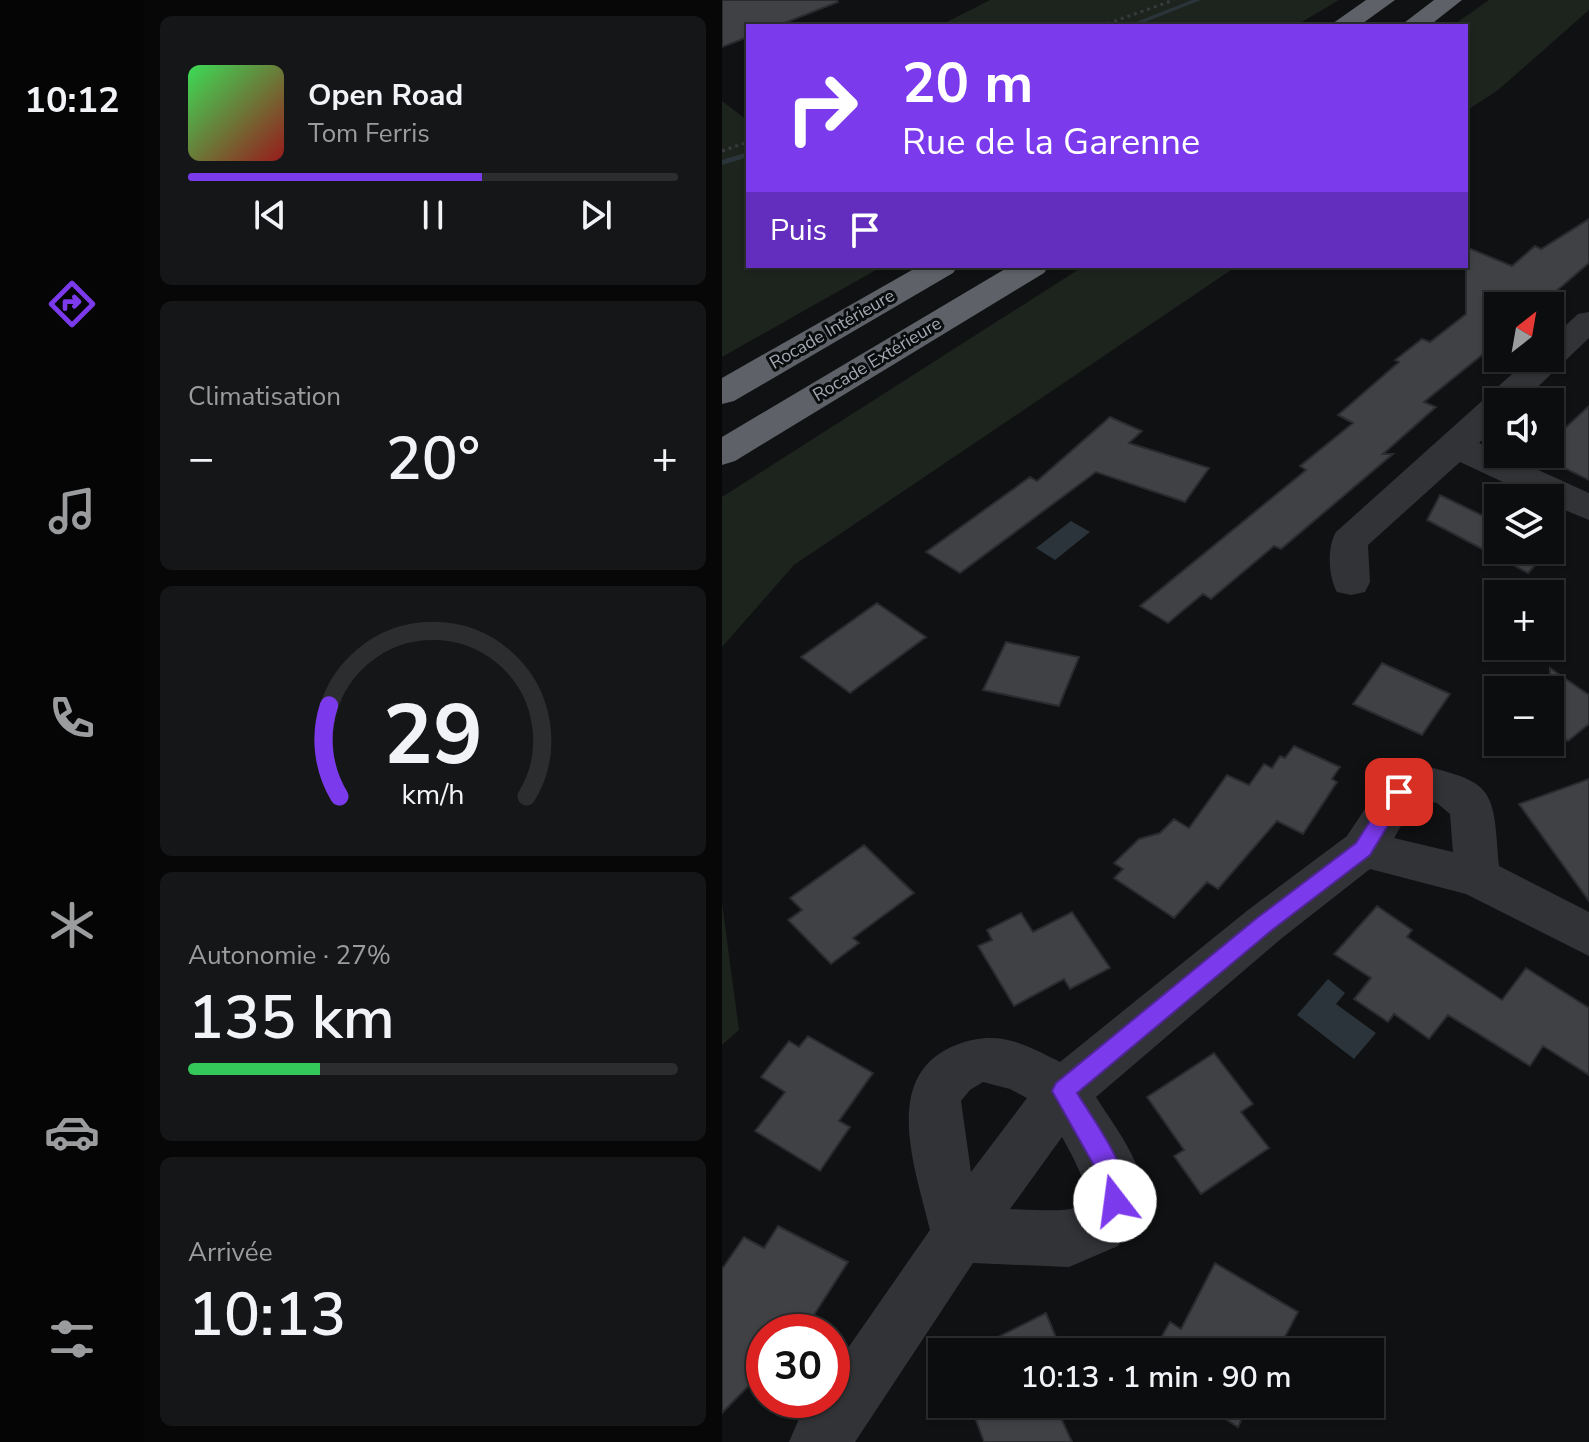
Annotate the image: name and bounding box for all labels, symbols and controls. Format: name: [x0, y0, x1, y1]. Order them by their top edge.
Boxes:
text: 20 m: [902, 45, 1033, 122]
icon: right: [770, 56, 874, 160]
text: Open Road: [308, 75, 463, 116]
text: 10:12: [24, 76, 120, 125]
text: Tom Ferris: [308, 116, 430, 151]
text: Rue de la Garenne: [902, 118, 1200, 167]
icon: previous: [248, 193, 292, 237]
icon: pause: [411, 193, 455, 237]
icon: next: [574, 193, 618, 237]
icon: arrive: [843, 208, 887, 252]
text: Puis: [770, 210, 827, 251]
icon: directions: [44, 276, 100, 332]
street label: Rocade Intérieure: [765, 283, 899, 375]
north arrow: [1484, 292, 1564, 372]
map controls: [1484, 292, 1564, 756]
street label: Rocade Extérieure: [808, 311, 946, 407]
text: Climatisation: [188, 379, 341, 414]
button: sound: [1484, 388, 1564, 468]
text: 20°: [386, 418, 480, 500]
text: −: [188, 429, 214, 489]
text: +: [652, 429, 678, 489]
icon: music: [44, 483, 100, 539]
button: layers: [1484, 484, 1564, 564]
button: +: [1484, 580, 1564, 660]
button: −: [1484, 676, 1564, 756]
text: 29: [383, 679, 483, 792]
icon: phone: [44, 690, 100, 746]
pin: [1365, 758, 1433, 826]
icon: arrive: [1377, 770, 1421, 814]
text: km/h: [402, 775, 464, 814]
icon: climate: [44, 897, 100, 953]
text: Autonomie · 27%: [188, 938, 391, 973]
text: 135 km: [188, 977, 395, 1059]
icon: car: [44, 1104, 100, 1160]
position arrow: [1073, 1159, 1157, 1243]
text: Arrivée: [188, 1235, 272, 1270]
text: 10:13: [188, 1274, 346, 1356]
icon: filters: [44, 1311, 100, 1367]
speed limit sign: 30: [746, 1314, 850, 1418]
text: 10:13 · 1 min · 90 m: [1020, 1357, 1292, 1398]

